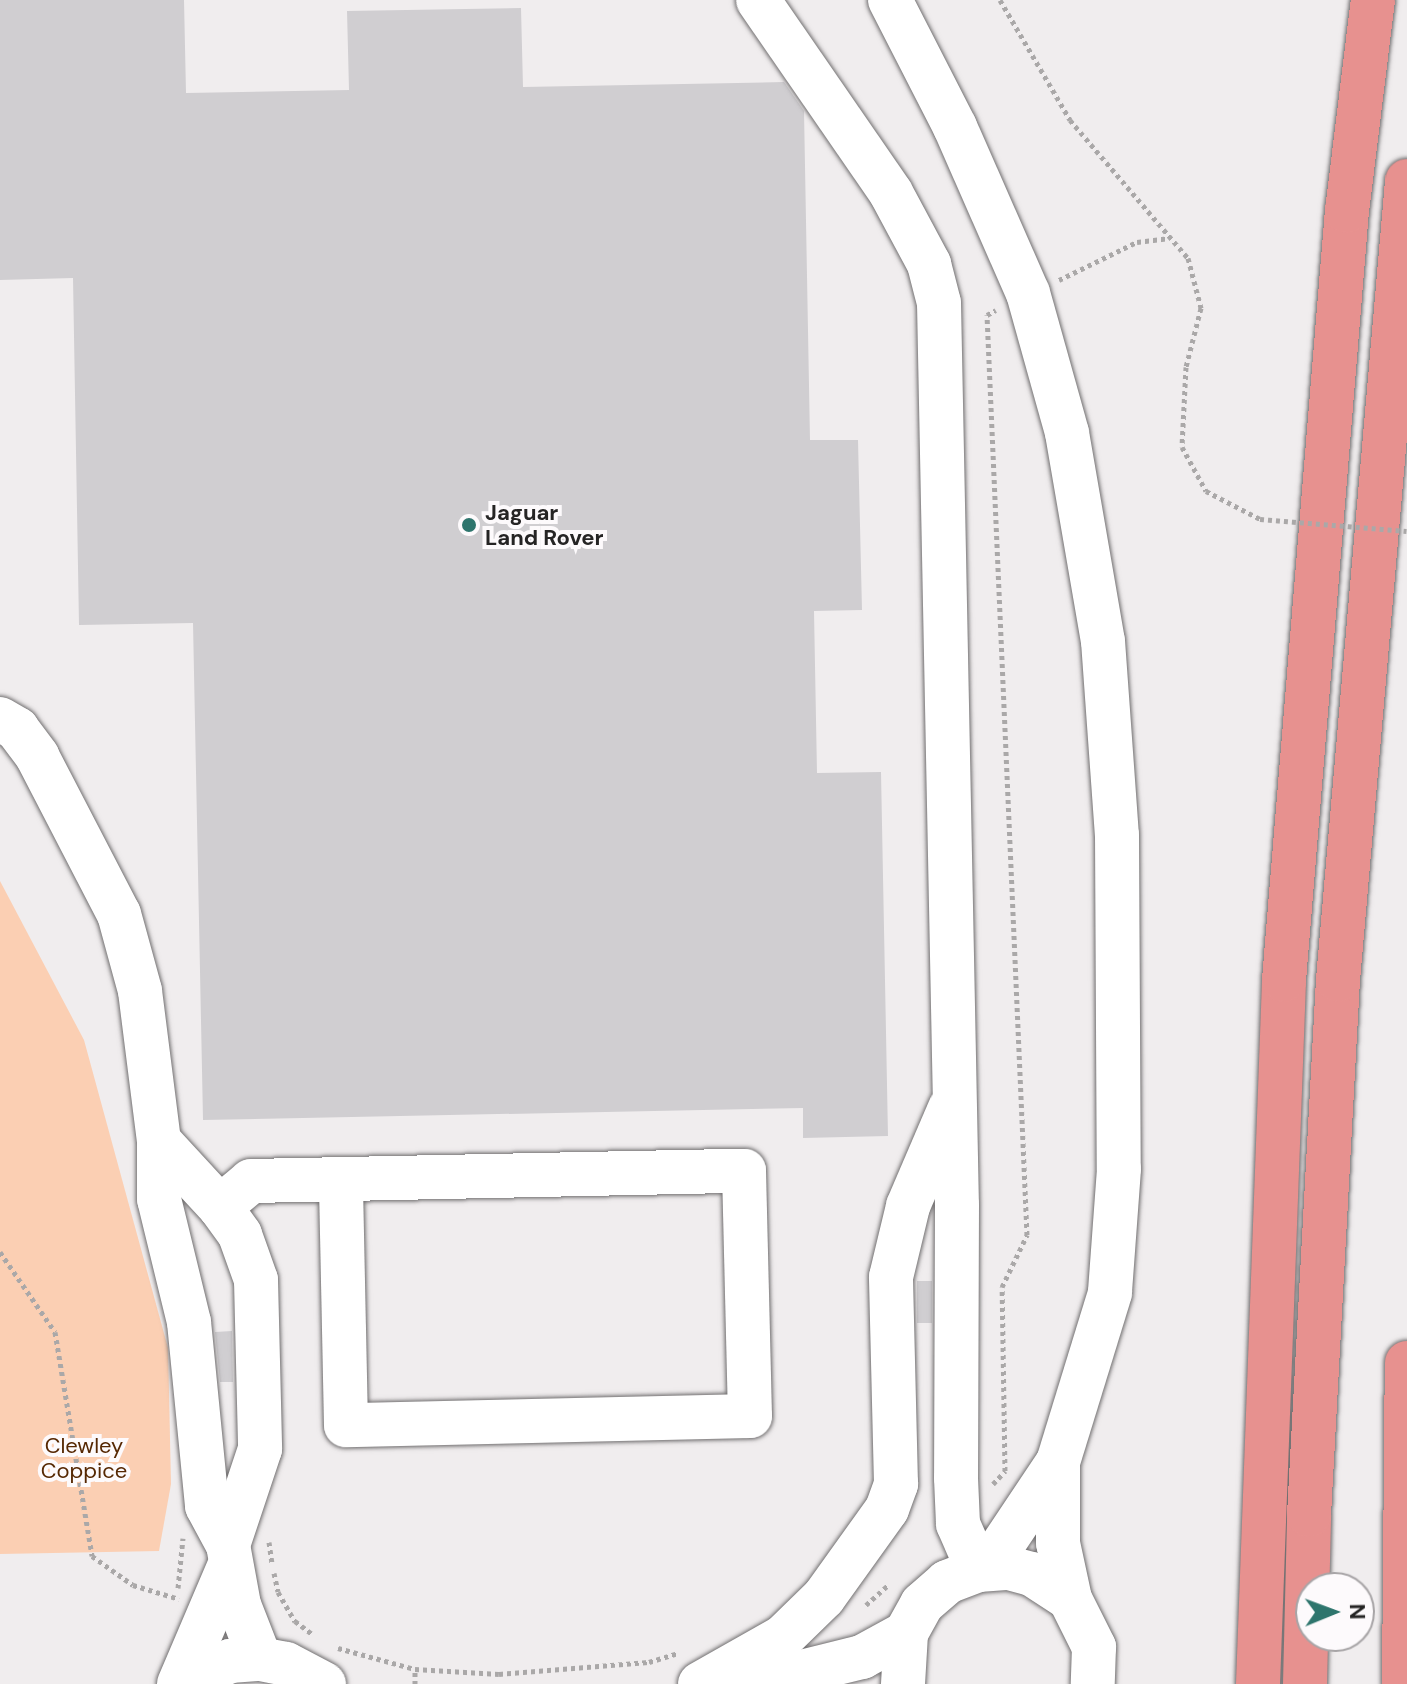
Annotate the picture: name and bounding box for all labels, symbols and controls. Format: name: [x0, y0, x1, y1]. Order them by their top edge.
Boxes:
place label: Jaguar Land Rover: [485, 499, 604, 550]
marker: Jaguar Land Rover: [460, 516, 478, 534]
park label: Clewley Coppice: [41, 1432, 127, 1484]
north arrow: [1295, 1572, 1375, 1652]
text: N: [1343, 1603, 1372, 1620]

